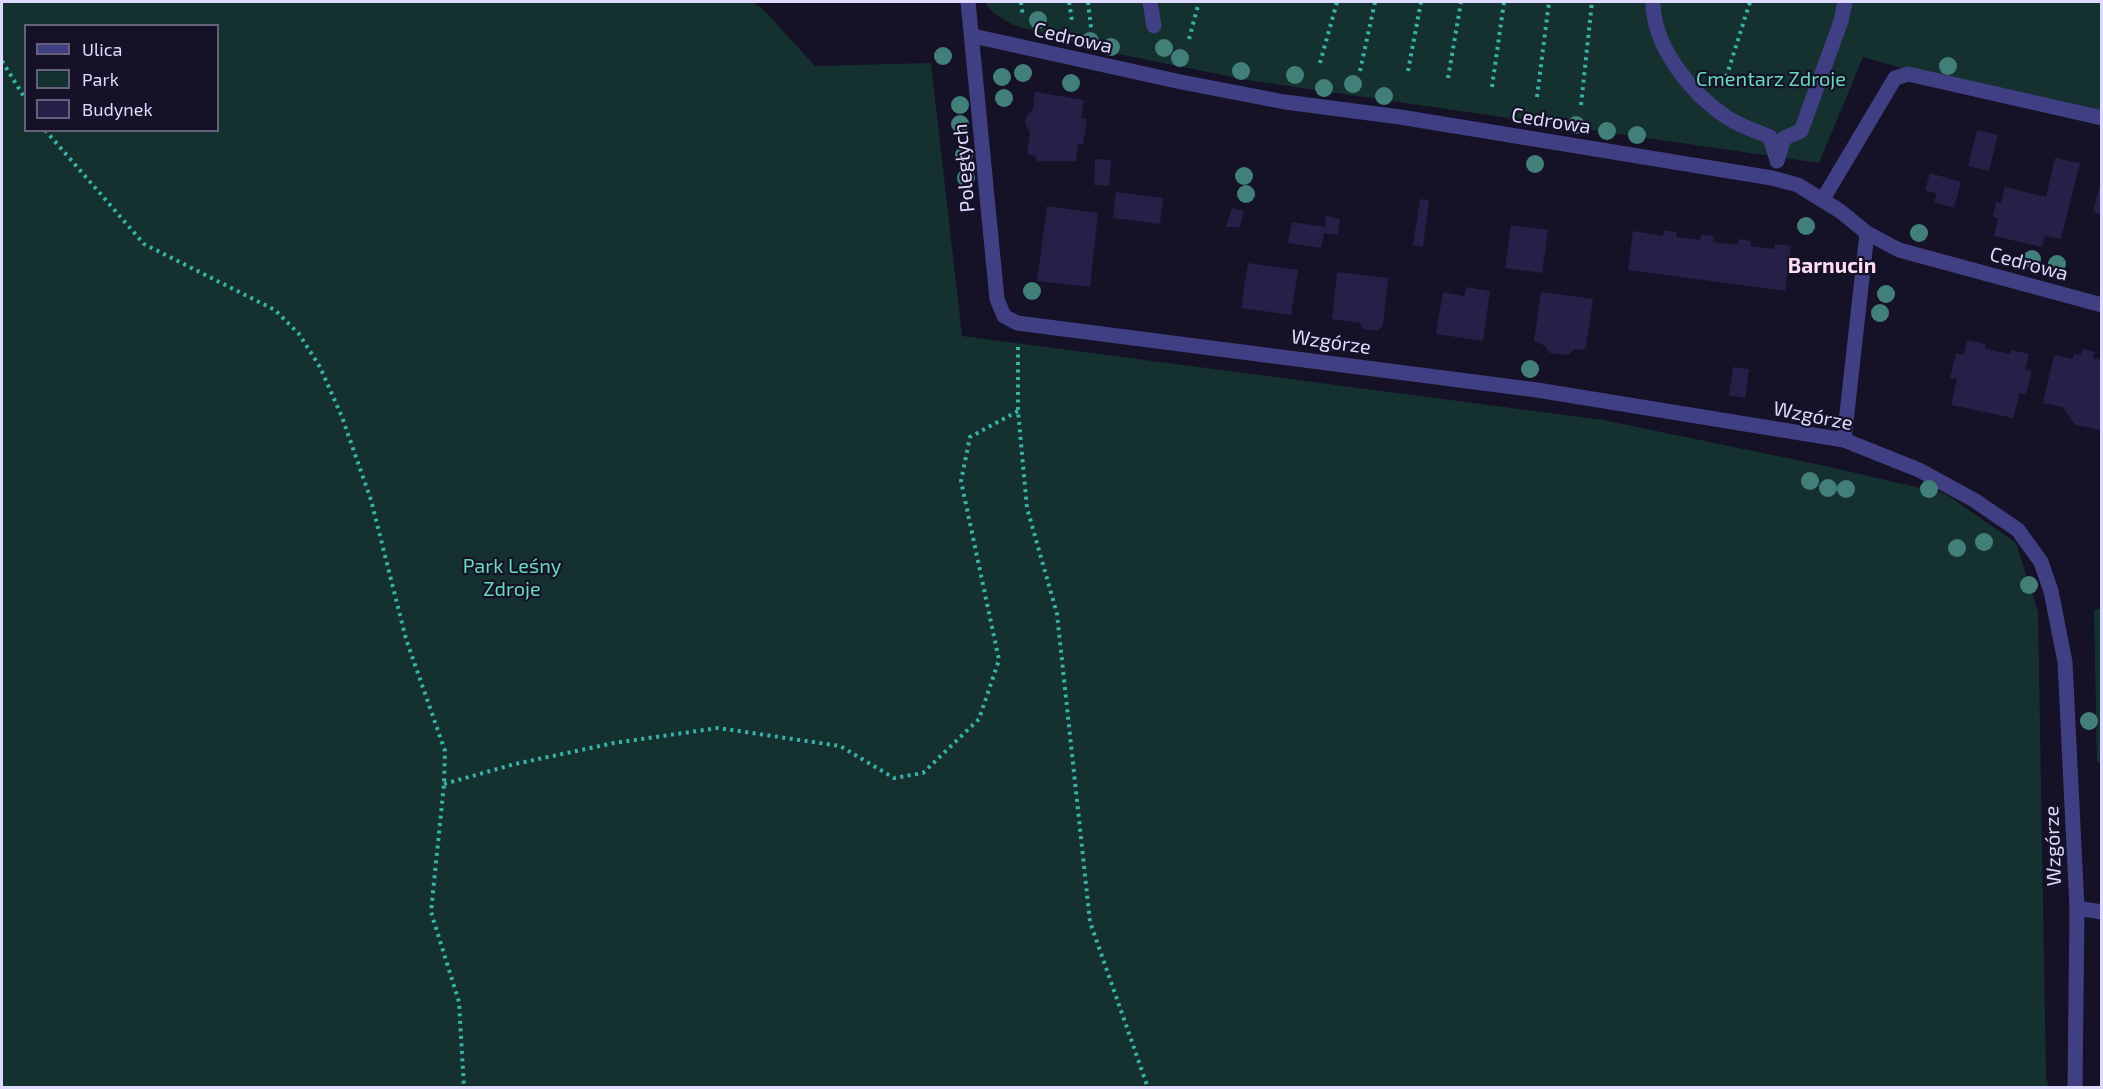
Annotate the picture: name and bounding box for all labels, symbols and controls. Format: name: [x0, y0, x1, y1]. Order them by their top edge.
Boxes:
street label: Cedrowa: [1031, 17, 1115, 59]
legend: [24, 24, 219, 132]
text: Ulica: [82, 38, 122, 60]
park label: Cmentarz Zdroje: [1696, 67, 1846, 91]
text: Park: [82, 68, 119, 90]
text: Budynek: [82, 98, 153, 120]
street label: Cedrowa: [1510, 103, 1592, 139]
street label: Poległych: [948, 123, 980, 213]
street label: Cedrowa: [1987, 242, 2071, 286]
district label: Barnucin: [1788, 253, 1876, 279]
street label: Wzgórze: [1289, 325, 1373, 359]
street label: Wzgórze: [1771, 397, 1855, 435]
park label: Park Leśny Zdroje: [463, 554, 561, 601]
street label: Wzgórze: [2040, 805, 2066, 887]

